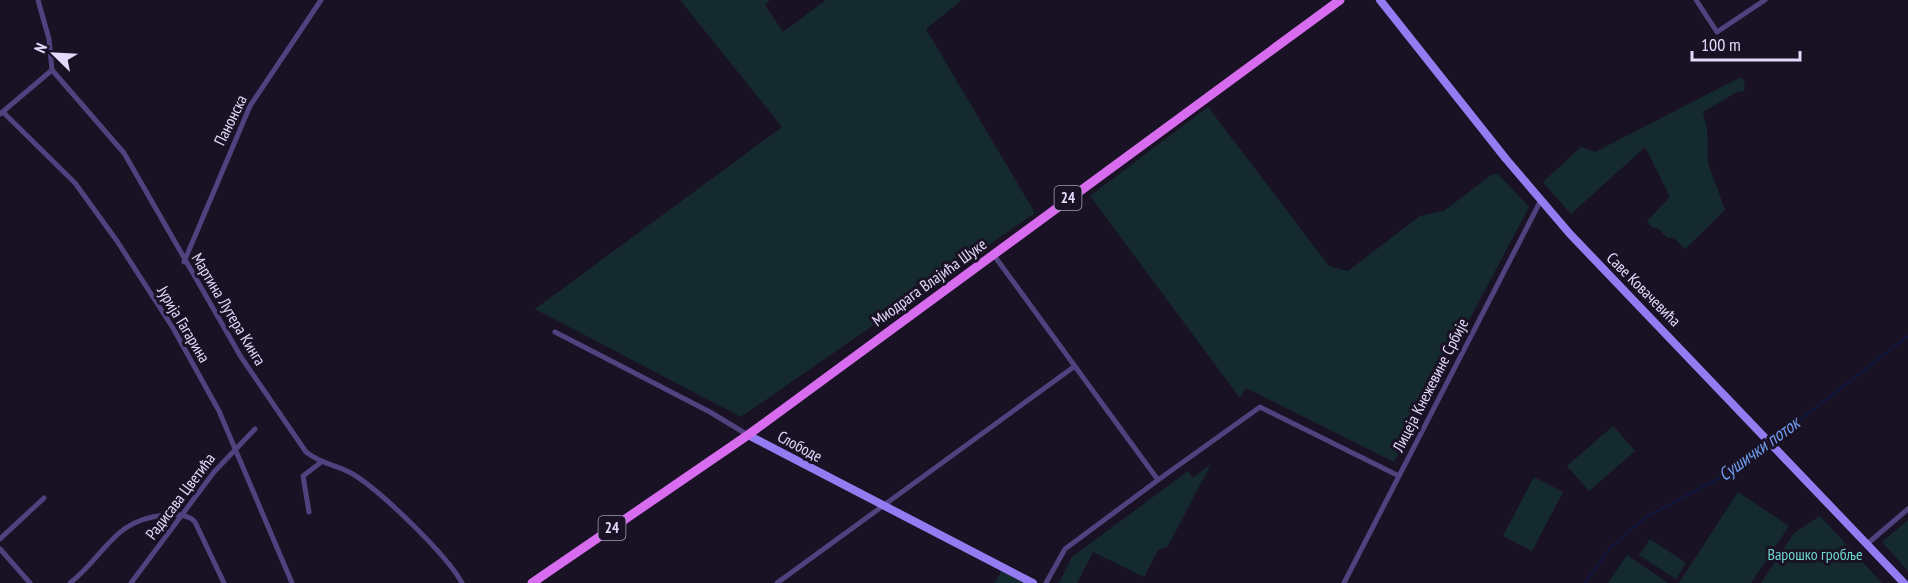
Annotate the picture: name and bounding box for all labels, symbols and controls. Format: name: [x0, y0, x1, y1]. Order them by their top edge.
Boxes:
north arrow: [24, 24, 84, 84]
scale bar: [1692, 24, 1800, 62]
text: 100 m: [1701, 33, 1741, 56]
text: N: [29, 40, 51, 56]
street label: Панонска: [209, 91, 251, 149]
road number: 24: [1054, 186, 1082, 210]
street label: Миодрага Влајића Шуке: [868, 234, 990, 330]
street label: Саве Ковачевића: [1603, 248, 1685, 330]
street label: Мартина Лутера Кинга: [188, 249, 270, 369]
street label: Јурија Гагарина: [153, 281, 215, 366]
street label: Лицеја Кнежевине Србије: [1387, 315, 1472, 456]
water label: Сушички поток: [1714, 410, 1805, 486]
street label: Слободе: [774, 426, 826, 466]
street label: Радисава Цветића: [141, 449, 219, 543]
road number: 24: [598, 516, 626, 540]
park label: Варошко гробље: [1767, 544, 1863, 564]

